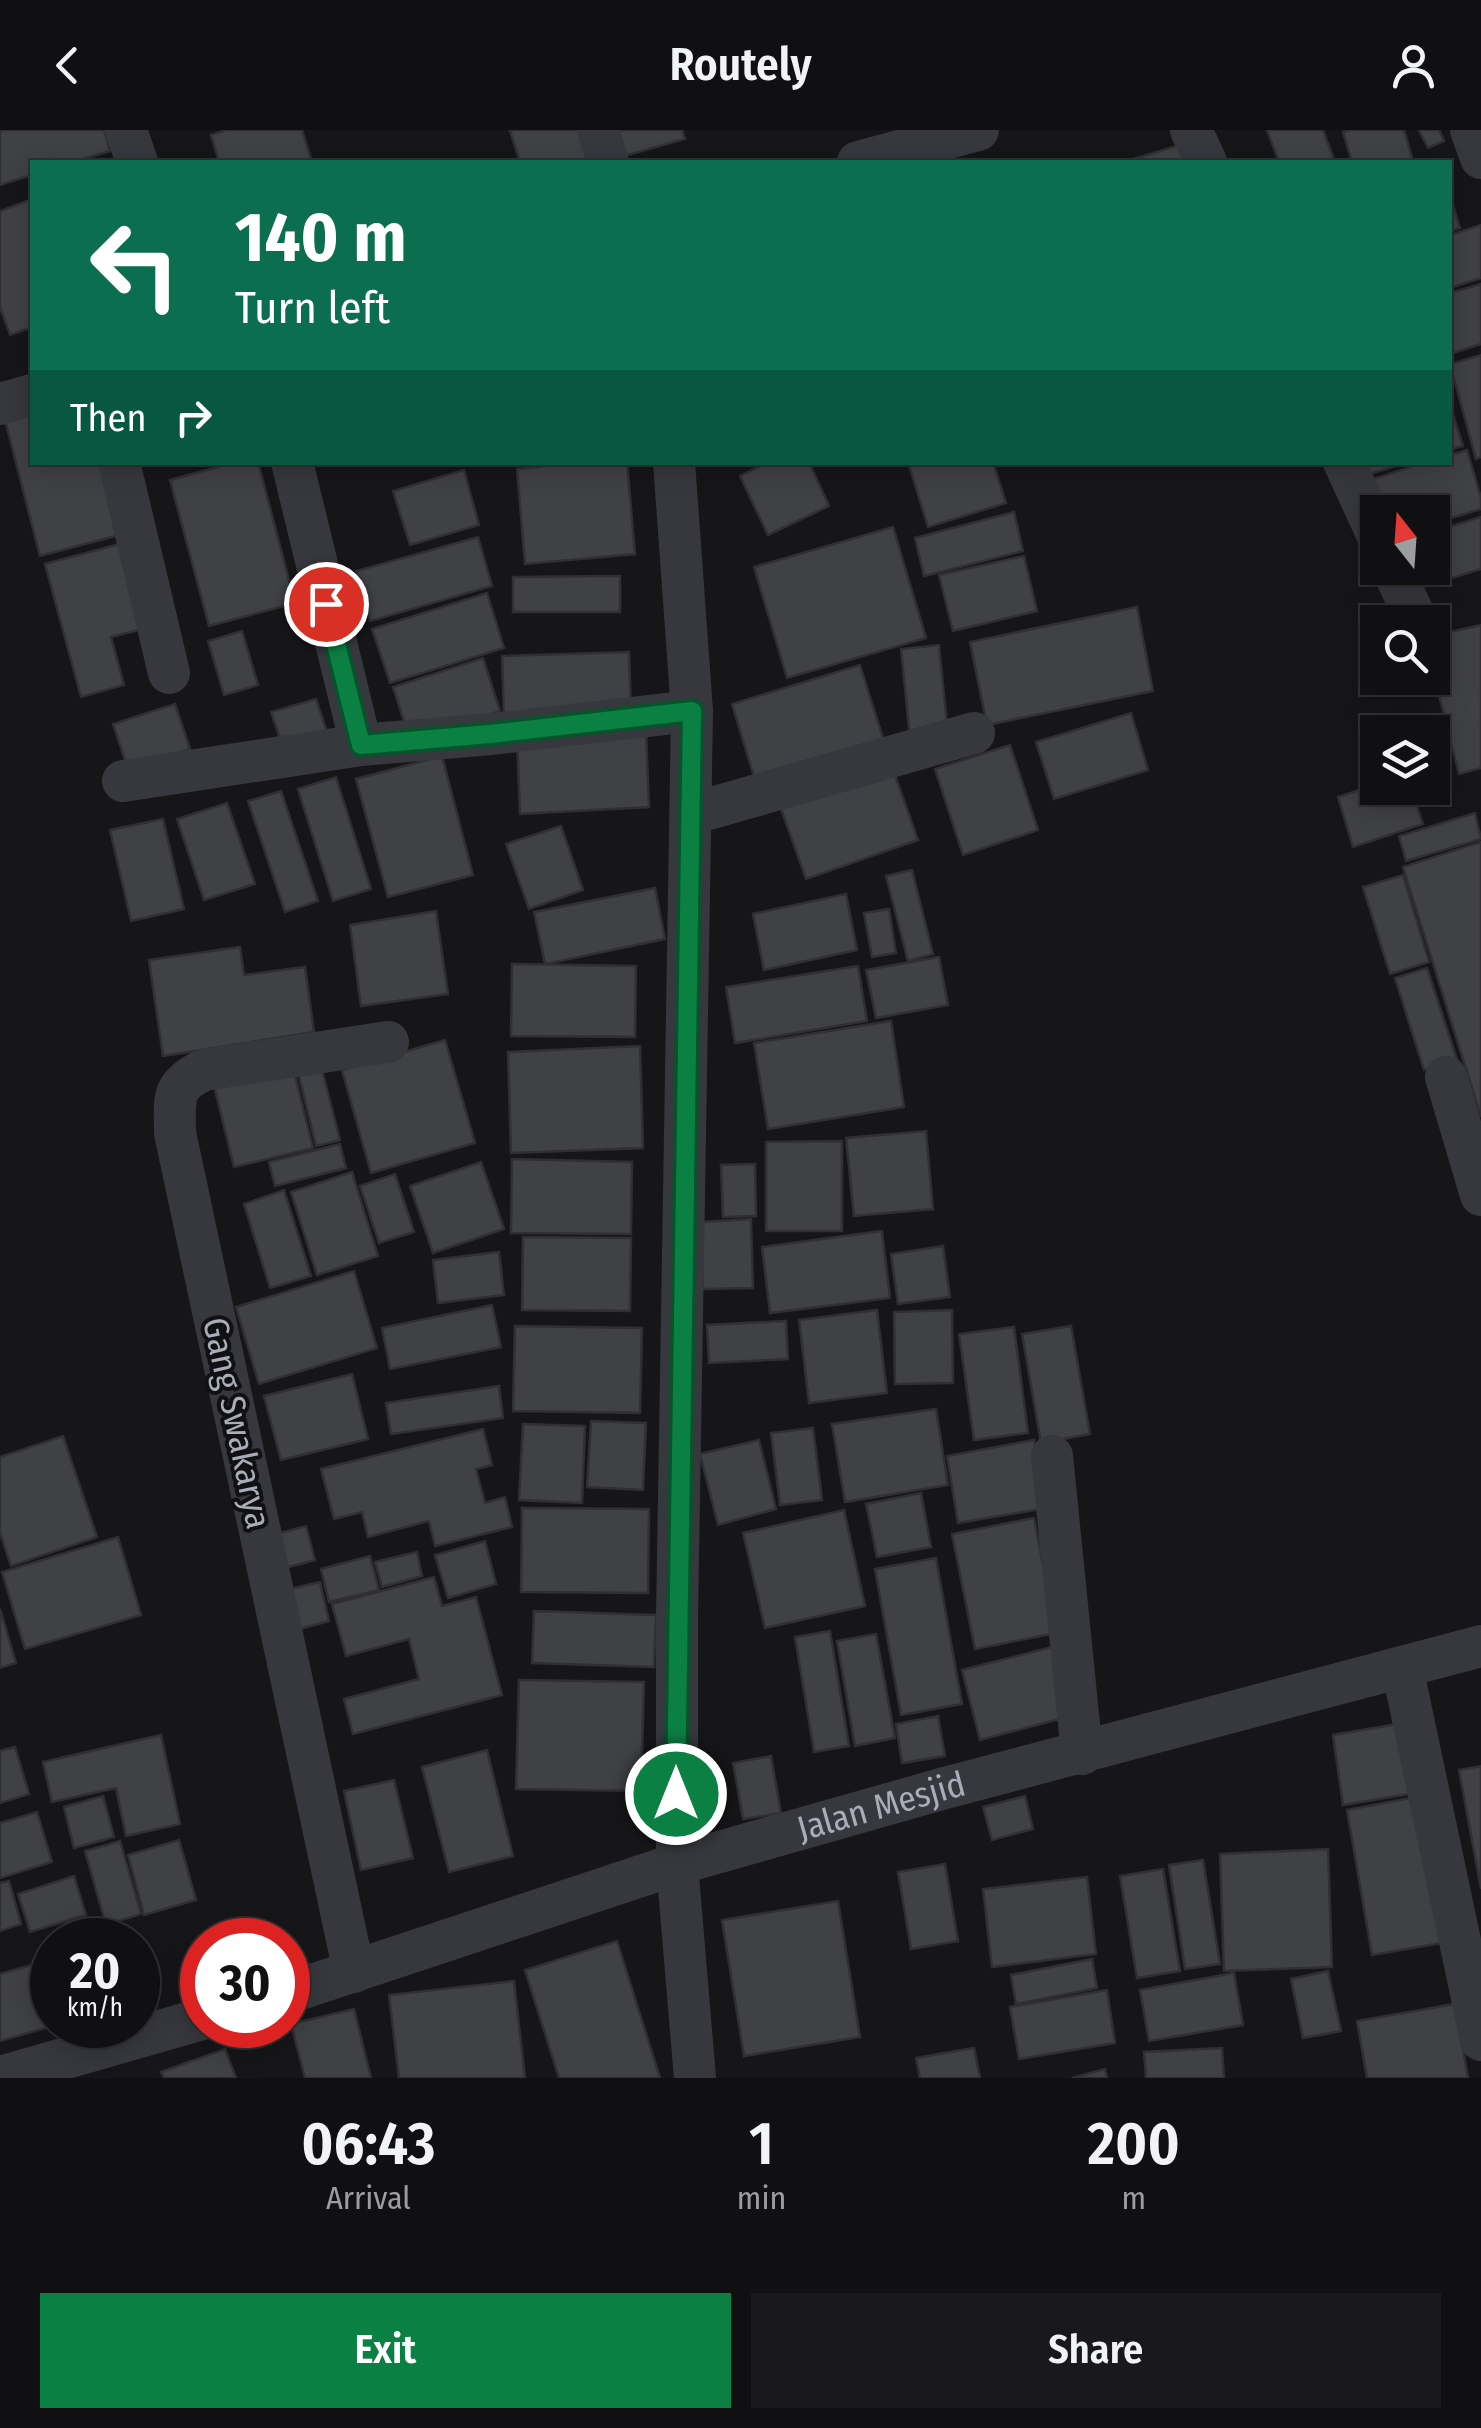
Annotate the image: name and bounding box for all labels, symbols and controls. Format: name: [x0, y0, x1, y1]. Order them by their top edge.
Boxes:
icon: back: [40, 38, 95, 93]
text: Routely: [669, 38, 812, 92]
icon: person: [1386, 38, 1441, 93]
text: 140 m: [235, 196, 407, 280]
icon: left: [70, 200, 200, 330]
text: Turn left: [235, 281, 390, 335]
icon: right: [166, 390, 221, 445]
text: Then: [70, 395, 146, 441]
north arrow: [1360, 495, 1450, 585]
map controls: [1360, 495, 1450, 805]
pin: [284, 562, 369, 647]
icon: arrive: [299, 577, 354, 632]
button: search: [1360, 605, 1450, 695]
button: layers: [1360, 715, 1450, 805]
street label: Gang Swakarya: [194, 1314, 280, 1532]
position arrow: [624, 1742, 728, 1846]
street label: Jalan Mesjid: [792, 1763, 970, 1850]
speed limit sign: 30: [180, 1918, 310, 2048]
text: 20: [70, 1941, 120, 2001]
text: km/h: [67, 1993, 123, 2023]
text: 06:43: [301, 2108, 436, 2180]
text: 1: [749, 2108, 774, 2180]
text: 200: [1088, 2108, 1180, 2180]
text: Arrival: [326, 2179, 411, 2217]
text: min: [737, 2179, 786, 2217]
text: m: [1121, 2179, 1146, 2217]
button: Exit: [40, 2293, 731, 2408]
button: Share: [751, 2293, 1441, 2408]

